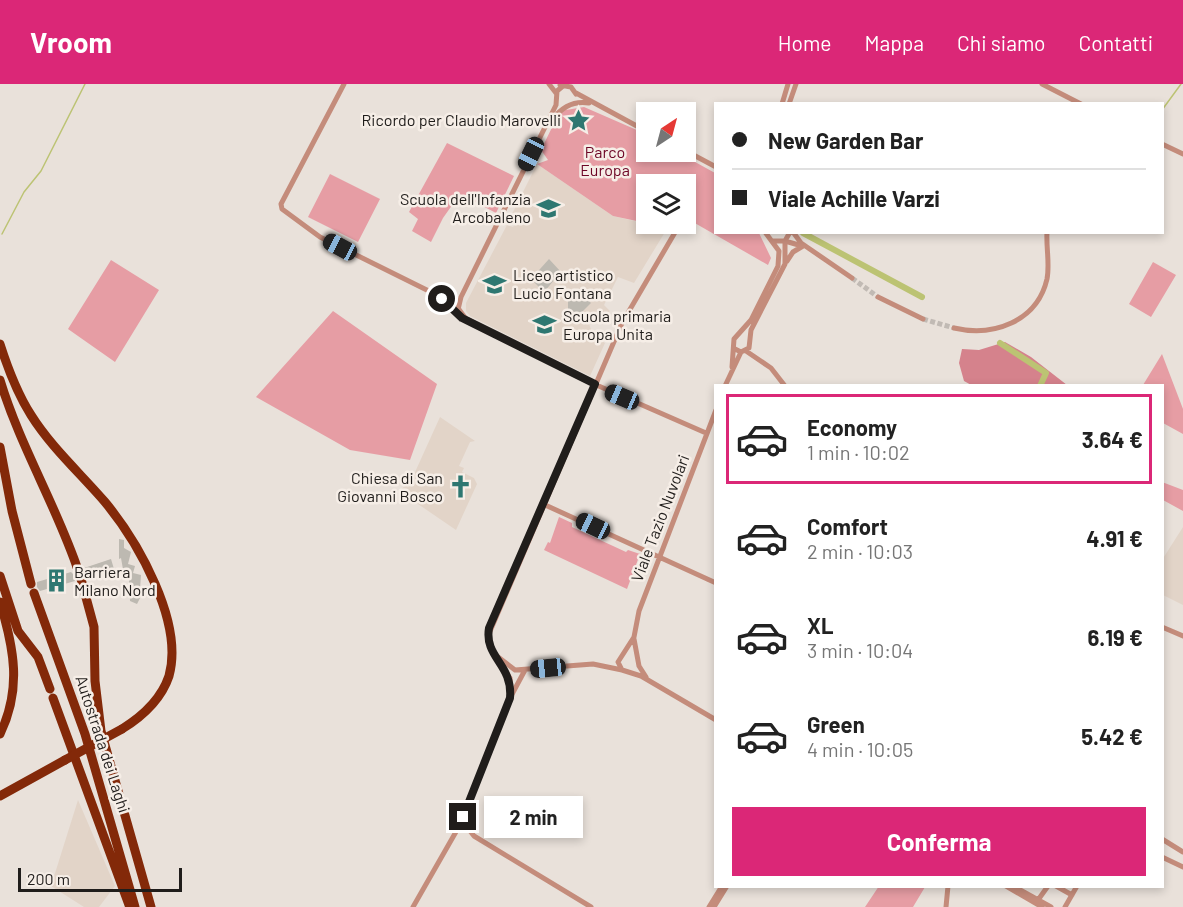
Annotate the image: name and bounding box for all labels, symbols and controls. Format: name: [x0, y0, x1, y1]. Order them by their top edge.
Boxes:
text: Vroom: [30, 25, 112, 59]
text: Home: [778, 30, 831, 55]
text: Mappa: [864, 30, 924, 55]
text: Chi siamo: [957, 30, 1046, 55]
text: Contatti: [1079, 30, 1153, 55]
north arrow: [636, 102, 696, 162]
map controls: [636, 102, 696, 234]
place icon: Ricordo per Claudio Marovelli: [566, 107, 592, 133]
place label: Ricordo per Claudio Marovelli: [362, 110, 561, 129]
text: New Garden Bar: [768, 127, 923, 153]
car: [515, 134, 547, 174]
park label: Parco Europa: [580, 142, 630, 179]
button: layers: [636, 174, 696, 234]
text: Viale Achille Varzi: [768, 185, 940, 211]
place label: Scuola dell'Infanzia Arcobaleno: [400, 189, 531, 226]
school or university icon: Scuola dell'Infanzia Arcobaleno: [536, 195, 562, 221]
car: [320, 231, 360, 263]
place label: Liceo artistico Lucio Fontana: [513, 265, 614, 302]
school or university icon: Liceo artistico Lucio Fontana: [482, 271, 508, 297]
route start: [428, 285, 455, 312]
place label: Scuola primaria Europa Unita: [563, 306, 671, 343]
school or university icon: Scuola primaria Europa Unita: [532, 312, 558, 338]
car: [602, 382, 642, 412]
icon: car: [735, 412, 789, 466]
text: Economy: [807, 414, 897, 440]
text: 3.64 €: [1082, 426, 1143, 452]
text: 1 min · 10:02: [807, 440, 910, 464]
street label: Viale Tazio Nuvolari: [627, 452, 692, 584]
place label: Chiesa di San Giovanni Bosco: [337, 468, 443, 505]
church icon: Chiesa di San Giovanni Bosco: [448, 474, 474, 500]
car: [573, 510, 613, 542]
icon: car: [735, 511, 789, 565]
text: Comfort: [807, 513, 888, 539]
text: 4.91 €: [1086, 525, 1143, 551]
text: 2 min · 10:03: [807, 539, 913, 563]
place label: Barriera Milano Nord: [74, 562, 156, 599]
building icon: Barriera Milano Nord: [43, 568, 69, 594]
icon: car: [735, 610, 789, 664]
text: XL: [807, 612, 833, 638]
text: 6.19 €: [1087, 624, 1143, 650]
text: 3 min · 10:04: [807, 638, 913, 662]
car: [529, 657, 567, 679]
street label: Autostrada dei Laghi: [72, 673, 135, 815]
icon: car: [735, 709, 789, 763]
text: Green: [807, 711, 865, 737]
text: 5.42 €: [1081, 723, 1143, 749]
text: 4 min · 10:05: [807, 737, 913, 761]
callout: 2 min: [484, 796, 583, 838]
route end: [449, 803, 476, 830]
text: 2 min: [510, 805, 557, 829]
button: Conferma: [732, 807, 1146, 876]
scale bar: [18, 865, 182, 892]
text: 200 m: [27, 869, 70, 888]

